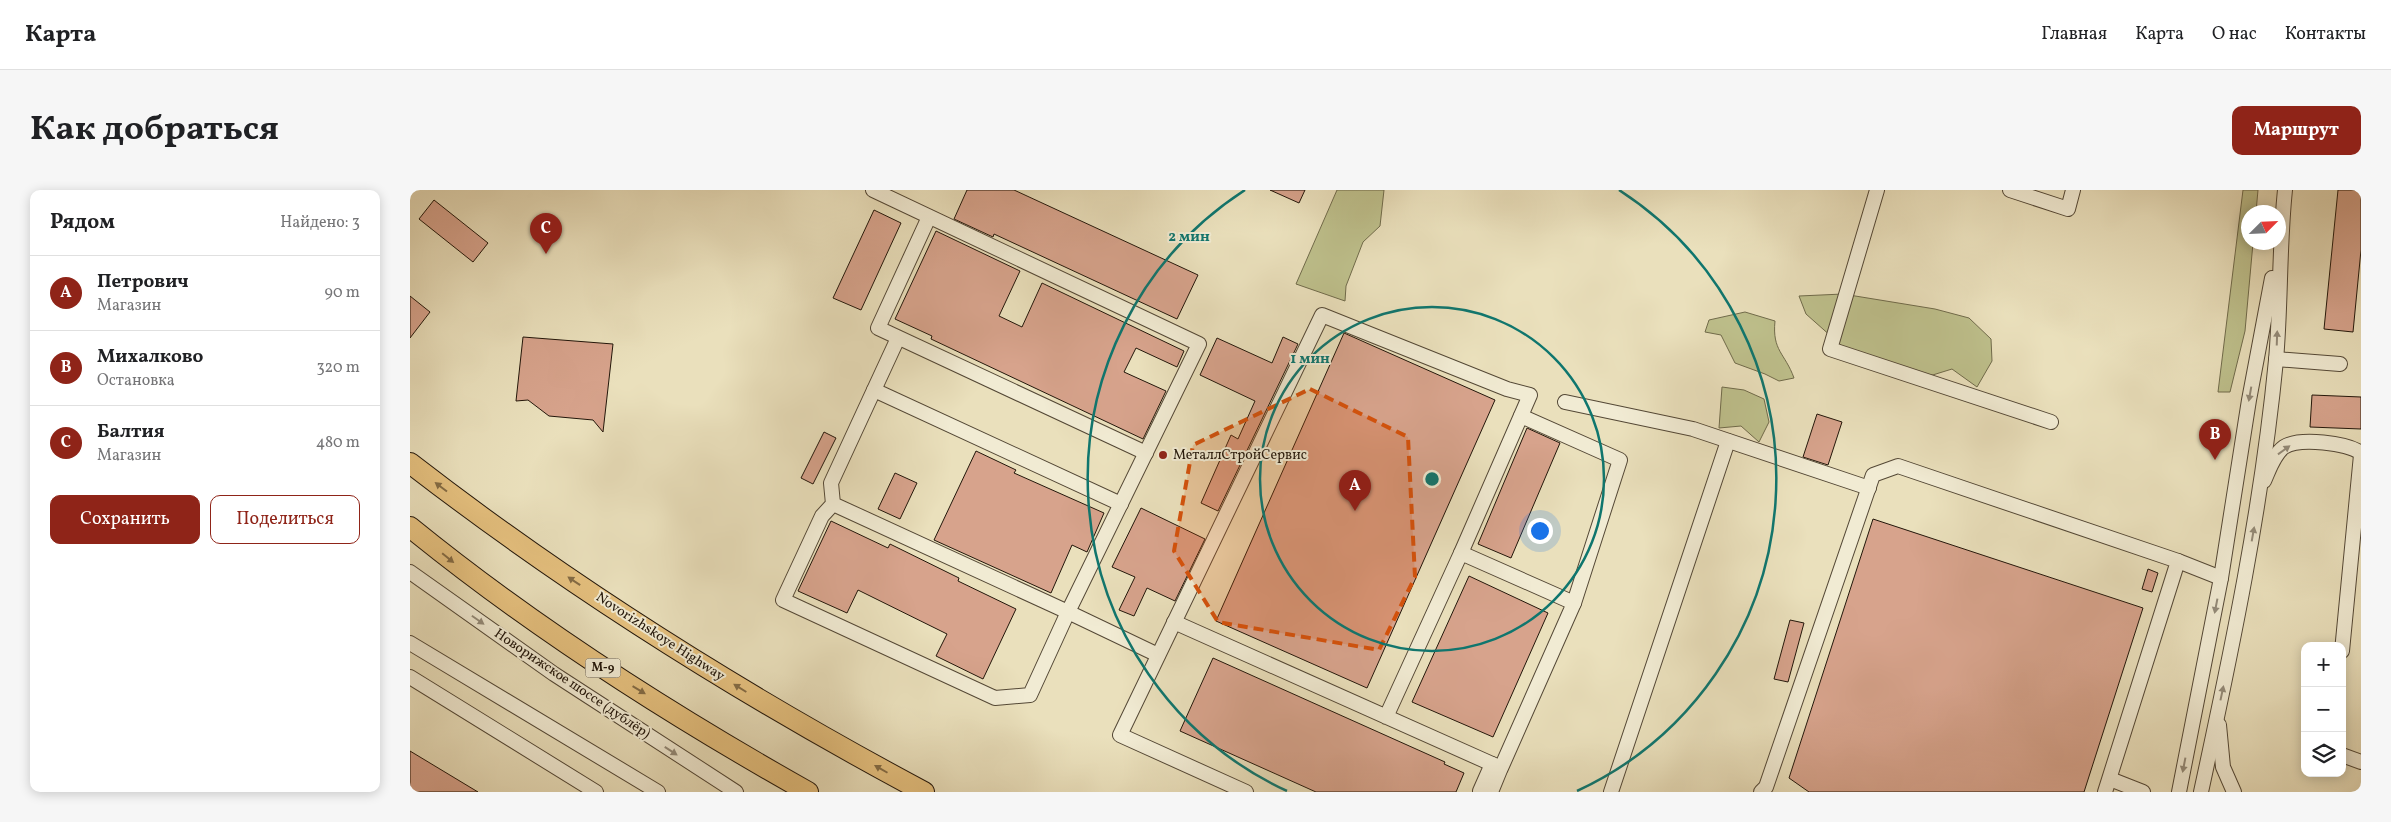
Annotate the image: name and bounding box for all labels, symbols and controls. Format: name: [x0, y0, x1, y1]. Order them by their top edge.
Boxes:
text: Карта: [25, 18, 96, 52]
text: Главная: [2041, 22, 2107, 47]
text: Карта: [2135, 22, 2184, 47]
text: О нас: [2212, 22, 2257, 47]
text: Контакты: [2285, 22, 2366, 47]
text: Как добраться: [30, 106, 279, 154]
button: Маршрут: [2232, 106, 2361, 155]
north arrow: [2241, 205, 2286, 250]
text: Рядом: [50, 208, 115, 237]
text: Найдено: 3: [280, 212, 360, 234]
pin: C: [530, 213, 562, 254]
text: 2 мин: [1168, 227, 1210, 248]
text: Петрович: [97, 269, 188, 295]
text: A: [60, 282, 72, 304]
text: 90 m: [324, 282, 360, 304]
text: Магазин: [97, 295, 161, 317]
one-way arrow: [2273, 329, 2281, 345]
text: Михалково: [97, 344, 203, 370]
text: 1 мин: [1290, 349, 1330, 370]
text: B: [61, 357, 71, 379]
text: 320 m: [316, 357, 360, 379]
text: Остановка: [97, 370, 175, 392]
one-way arrow: [2246, 386, 2254, 402]
text: Балтия: [97, 419, 165, 445]
pin: B: [2199, 419, 2231, 460]
text: C: [61, 432, 71, 454]
text: 480 m: [316, 432, 360, 454]
text: Магазин: [97, 445, 161, 467]
one-way arrow: [2277, 445, 2291, 455]
place label: МеталлСтройСервис: [1173, 446, 1307, 465]
marker: МеталлСтройСервис: [1157, 449, 1169, 461]
pin: A: [1339, 470, 1371, 511]
centre of rings: [1423, 470, 1441, 488]
one-way arrow: [434, 482, 448, 492]
button: Сохранить: [50, 495, 200, 544]
button: Поделиться: [210, 495, 360, 544]
your location: [1527, 518, 1553, 544]
one-way arrow: [2250, 525, 2258, 541]
one-way arrow: [441, 552, 454, 563]
one-way arrow: [567, 576, 581, 586]
street label: Novorizhskoye Highway: [592, 588, 728, 686]
one-way arrow: [2211, 598, 2219, 614]
one-way arrow: [472, 615, 485, 625]
street label: Новорижское шоссе (дублёр): [490, 624, 654, 744]
map controls: [2301, 642, 2346, 777]
button: +: [2301, 642, 2346, 687]
road number: М-9: [586, 658, 620, 678]
one-way arrow: [733, 683, 746, 693]
one-way arrow: [2218, 685, 2226, 701]
one-way arrow: [632, 686, 645, 695]
button: −: [2301, 687, 2346, 732]
button: layers: [2301, 732, 2346, 777]
one-way arrow: [664, 746, 678, 755]
one-way arrow: [2180, 758, 2188, 773]
one-way arrow: [874, 764, 887, 773]

